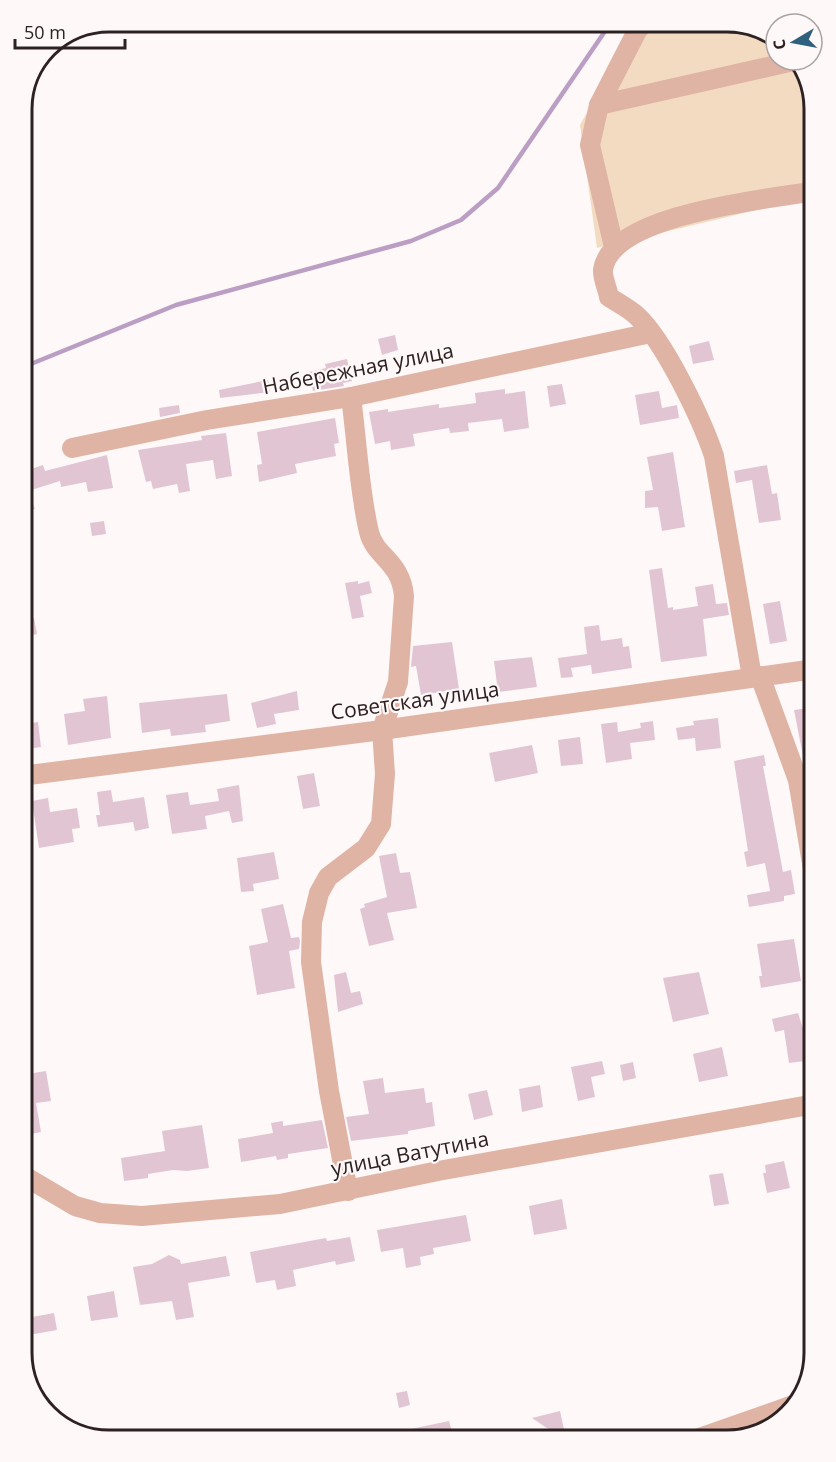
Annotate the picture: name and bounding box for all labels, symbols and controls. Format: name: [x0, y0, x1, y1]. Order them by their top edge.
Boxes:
scale bar: [15, 12, 124, 50]
north arrow: [764, 12, 824, 72]
text: 50 m: [24, 20, 66, 44]
text: С: [768, 38, 791, 52]
street label: Набережная улица: [260, 336, 456, 400]
street label: Советская улица: [329, 674, 501, 726]
street label: улица Ватутина: [329, 1124, 491, 1182]

